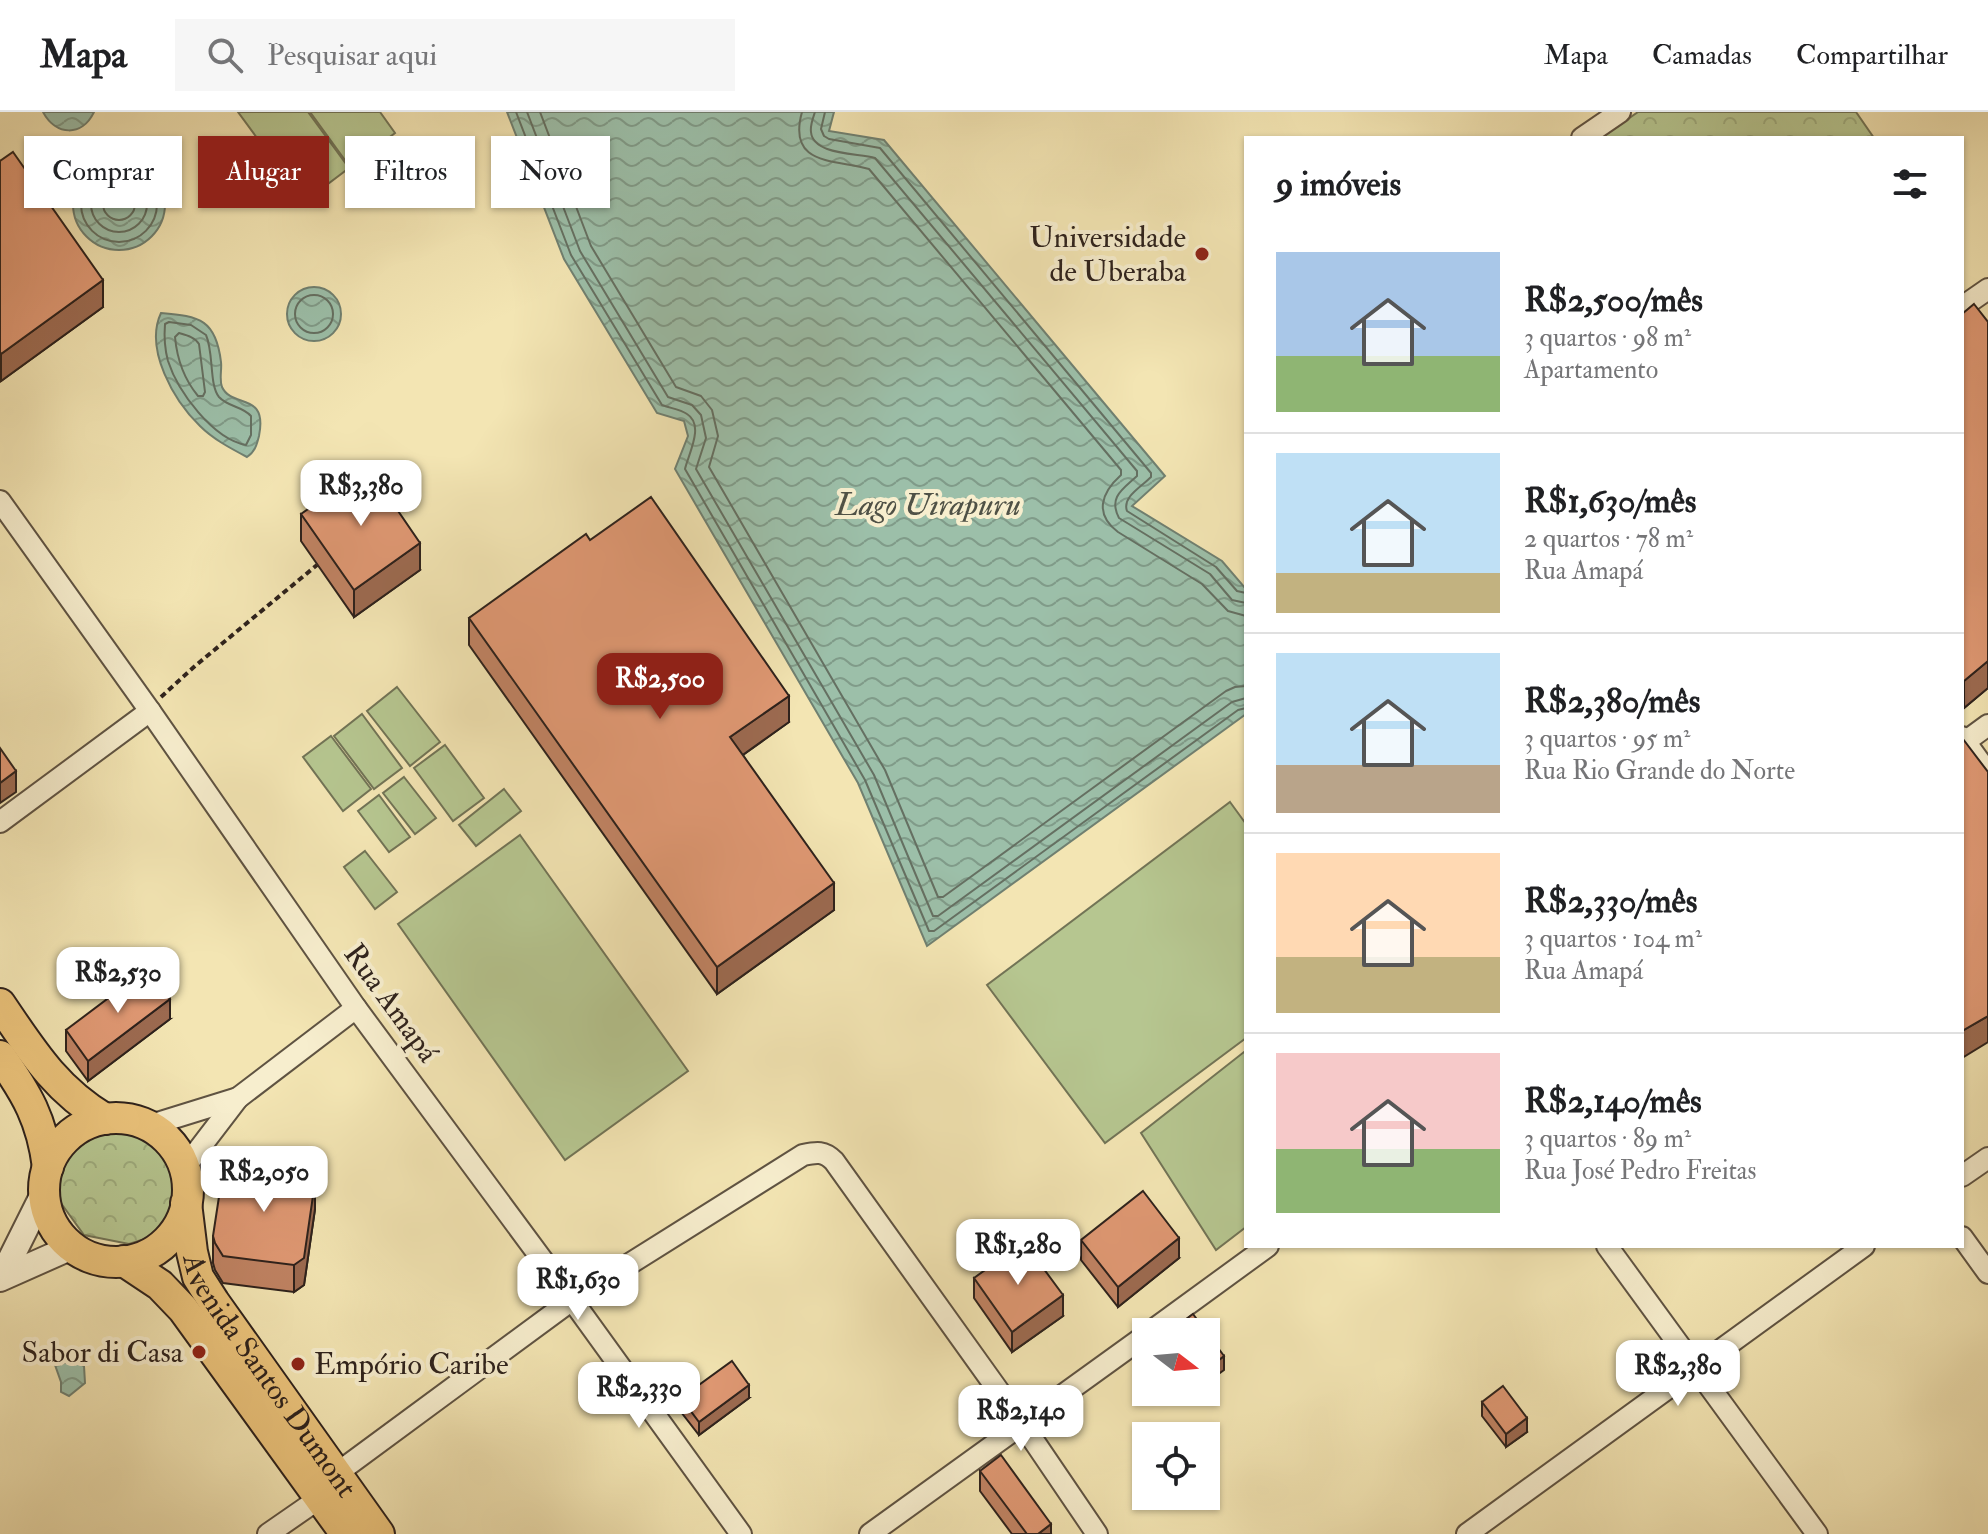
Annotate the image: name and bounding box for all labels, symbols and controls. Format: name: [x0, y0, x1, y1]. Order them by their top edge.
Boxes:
search box: [175, 19, 735, 91]
text: Mapa: [40, 31, 127, 79]
icon: search: [203, 33, 247, 77]
text: Pesquisar aqui: [267, 37, 437, 74]
text: Mapa: [1544, 38, 1608, 73]
text: Camadas: [1652, 38, 1752, 73]
text: Compartilhar: [1796, 38, 1948, 73]
chip: Comprar: [24, 136, 182, 208]
chip: Alugar: [198, 136, 329, 208]
chip: Filtros: [345, 136, 475, 208]
chip: Novo: [491, 136, 610, 208]
icon: filters: [1888, 162, 1932, 206]
text: 9 imóveis: [1276, 163, 1401, 206]
place label: Universidade de Uberaba: [1029, 219, 1187, 290]
marker: Universidade de Uberaba: [1193, 245, 1211, 263]
text: R$2,500/mês: [1524, 279, 1703, 322]
icon: home: [1340, 284, 1436, 380]
text: 3 quartos · 98 m²: [1524, 322, 1691, 354]
text: Apartamento: [1524, 354, 1658, 386]
pin: R$3,380: [287, 460, 435, 528]
text: R$3,380: [319, 470, 404, 502]
text: R$1,630/mês: [1524, 480, 1696, 523]
water label: Lago Uirapuru: [833, 485, 1021, 525]
icon: home: [1340, 485, 1436, 581]
text: 2 quartos · 78 m²: [1524, 523, 1693, 555]
text: Rua Amapá: [1524, 555, 1643, 587]
pin: R$2,500: [586, 653, 734, 721]
text: R$2,500: [615, 663, 705, 695]
text: R$2,380/mês: [1524, 680, 1700, 723]
icon: home: [1340, 685, 1436, 781]
text: 3 quartos · 95 m²: [1524, 723, 1690, 755]
text: Rua Rio Grande do Norte: [1524, 755, 1795, 787]
text: R$2,330/mês: [1524, 880, 1697, 923]
icon: home: [1340, 885, 1436, 981]
text: 3 quartos · 104 m²: [1524, 923, 1702, 955]
street label: Rua Amapá: [336, 936, 447, 1070]
pin: R$2,530: [44, 947, 192, 1015]
text: Rua Amapá: [1524, 955, 1643, 987]
text: R$2,530: [74, 957, 162, 989]
text: R$2,140/mês: [1524, 1080, 1702, 1123]
icon: home: [1340, 1085, 1436, 1181]
text: 3 quartos · 89 m²: [1524, 1123, 1691, 1155]
pin: R$2,050: [190, 1146, 338, 1214]
text: Rua José Pedro Freitas: [1524, 1155, 1756, 1187]
text: R$2,050: [219, 1156, 309, 1188]
pin: R$1,280: [944, 1219, 1092, 1287]
text: R$1,280: [974, 1229, 1062, 1261]
street label: Avenida Santos Dumont: [174, 1249, 366, 1505]
pin: R$1,630: [504, 1254, 652, 1322]
text: R$1,630: [535, 1264, 621, 1296]
north arrow: [1132, 1318, 1220, 1406]
map controls: [1132, 1318, 1220, 1510]
place label: Sabor di Casa: [21, 1334, 184, 1371]
pin: R$2,380: [1604, 1340, 1752, 1408]
marker: Sabor di Casa: [190, 1343, 208, 1361]
place label: Empório Caribe: [314, 1346, 509, 1383]
text: R$2,380: [1634, 1350, 1722, 1382]
marker: Empório Caribe: [289, 1355, 307, 1373]
pin: R$2,330: [565, 1362, 713, 1430]
text: R$2,330: [596, 1372, 682, 1404]
pin: R$2,140: [947, 1385, 1095, 1453]
text: R$2,140: [976, 1395, 1066, 1427]
button: locate: [1132, 1422, 1220, 1510]

